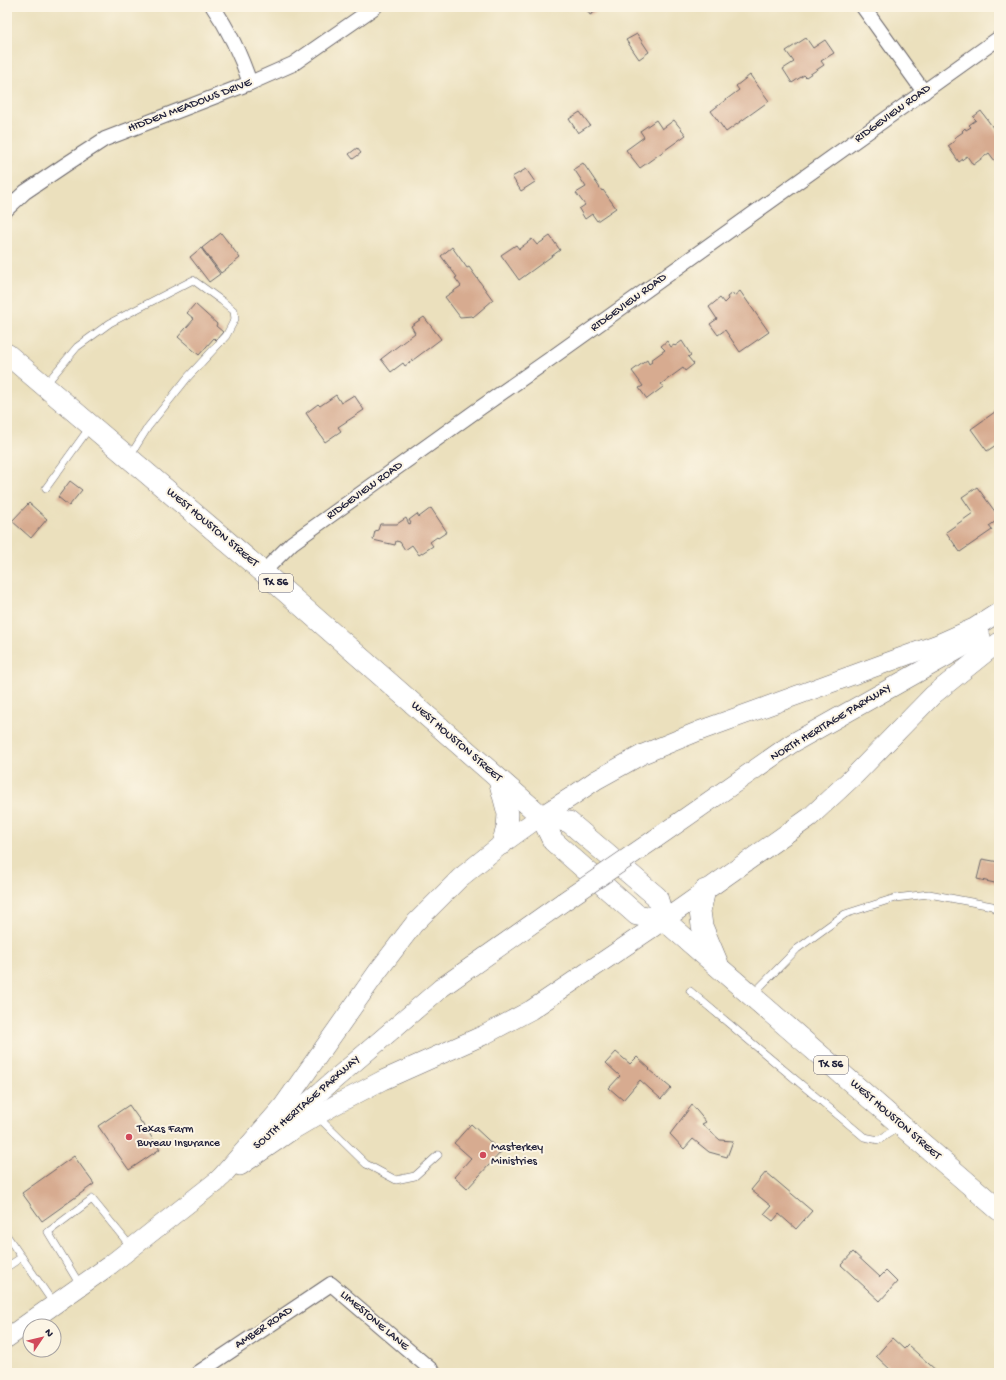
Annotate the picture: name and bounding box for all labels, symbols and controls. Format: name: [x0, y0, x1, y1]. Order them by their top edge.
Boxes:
street label: HIDDEN MEADOWS DRIVE: [126, 76, 254, 136]
street label: RIDGEVIEW ROAD: [852, 82, 934, 146]
street label: RIDGEVIEW ROAD: [588, 271, 670, 335]
street label: RIDGEVIEW ROAD: [324, 459, 406, 523]
street label: WEST HOUSTON STREET: [163, 485, 262, 571]
road number: TX 56: [259, 574, 293, 592]
street label: NORTH HERITAGE PARKWAY: [768, 681, 894, 765]
street label: WEST HOUSTON STREET: [408, 699, 505, 786]
street label: SOUTH HERITAGE PARKWAY: [251, 1053, 363, 1153]
road number: TX 56: [814, 1056, 848, 1074]
street label: WEST HOUSTON STREET: [847, 1077, 944, 1164]
place label: Texas Farm Bureau Insurance: [136, 1123, 221, 1151]
marker: Texas Farm Bureau Insurance: [124, 1132, 134, 1142]
place label: Masterkey Ministries: [491, 1141, 543, 1169]
marker: Masterkey Ministries: [478, 1150, 488, 1160]
street label: LIMESTONE LANE: [337, 1288, 412, 1354]
street label: AMBER ROAD: [232, 1303, 296, 1352]
north arrow: [22, 1318, 62, 1358]
text: N: [42, 1327, 56, 1340]

